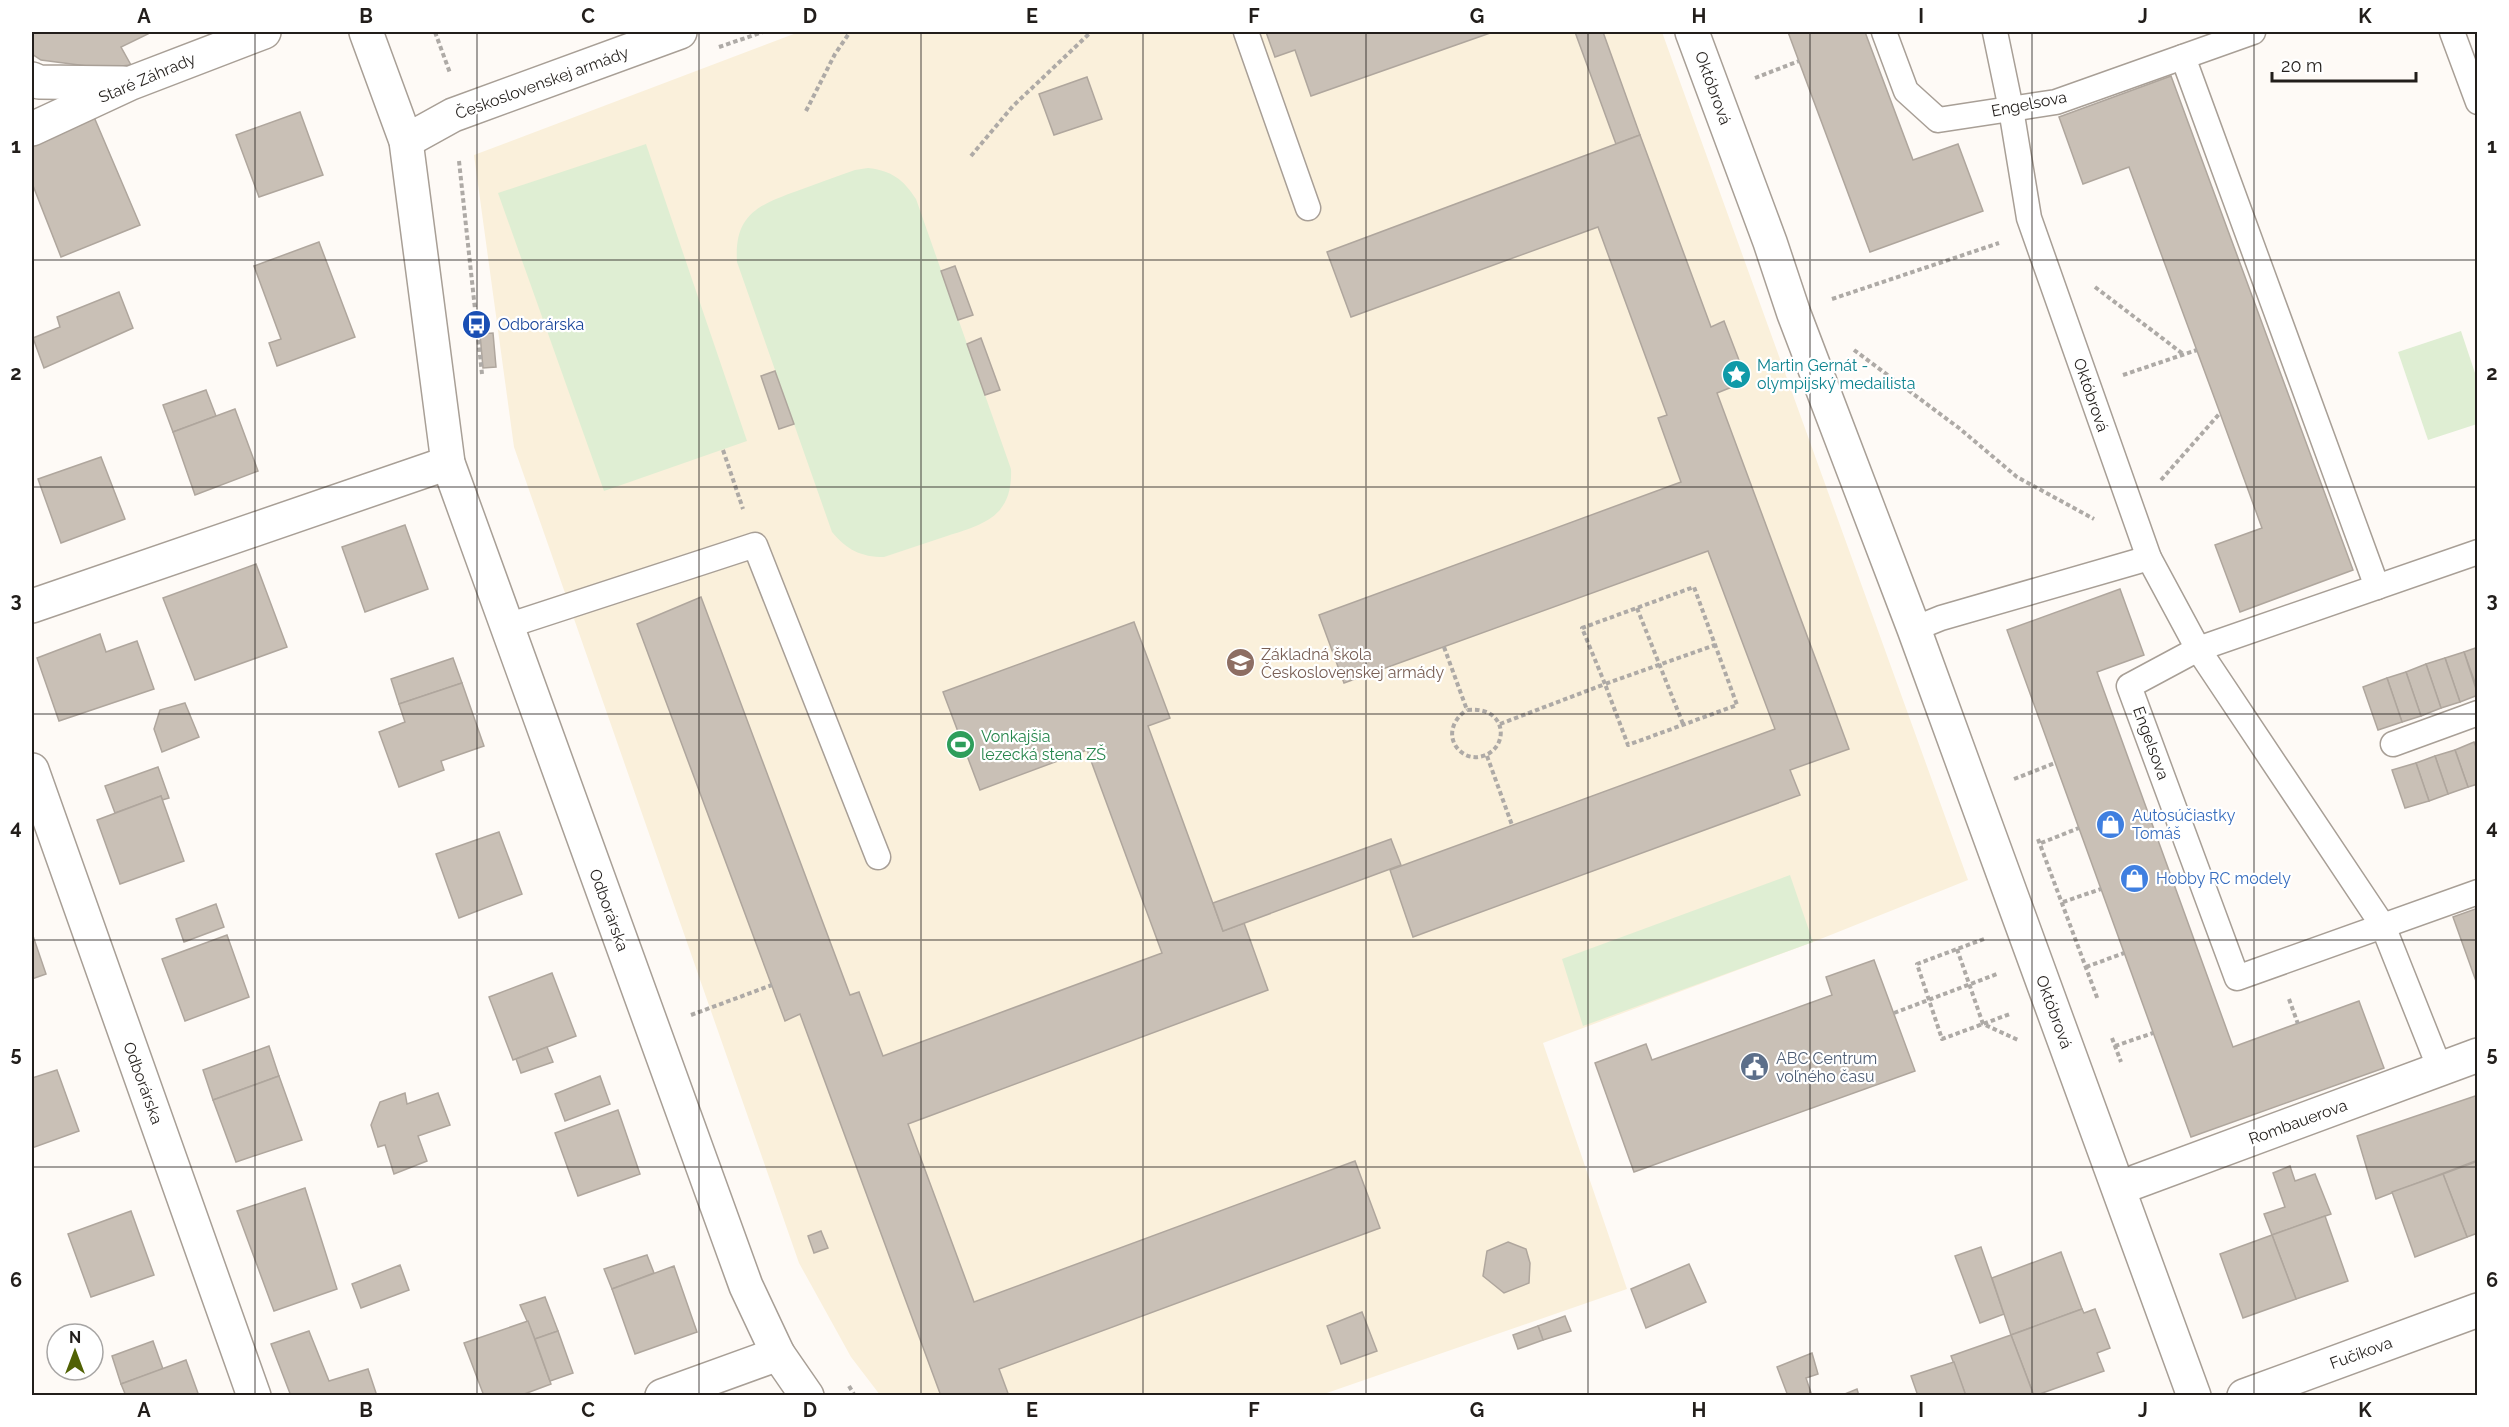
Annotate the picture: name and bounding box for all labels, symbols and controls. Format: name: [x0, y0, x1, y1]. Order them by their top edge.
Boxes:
text: A: [137, 4, 151, 28]
text: B: [359, 4, 373, 28]
text: C: [581, 4, 595, 28]
text: D: [803, 4, 817, 28]
text: E: [1026, 4, 1038, 28]
text: F: [1248, 4, 1260, 28]
text: G: [1470, 4, 1484, 28]
text: H: [1692, 4, 1706, 28]
text: I: [1918, 4, 1924, 28]
text: J: [2138, 4, 2148, 28]
text: K: [2358, 4, 2372, 28]
street label: Československej armády: [452, 42, 632, 123]
scale bar: [2272, 45, 2416, 83]
street label: Staré Záhrady: [96, 49, 199, 107]
street label: Októbrová: [1691, 49, 1735, 127]
text: 20 m: [2281, 55, 2323, 76]
street label: Engelsova: [1990, 87, 2068, 121]
text: 1: [11, 134, 21, 158]
text: 1: [2487, 134, 2497, 158]
bus stop icon: Odborárska: [461, 308, 493, 340]
place label: Odborárska: [498, 315, 584, 334]
place label: Martin Gernát - olympijský medailista: [1757, 356, 1915, 393]
street label: Októbrová: [2070, 356, 2112, 434]
place icon: Martin Gernát - olympijský medailista: [1720, 358, 1752, 390]
text: 2: [10, 361, 22, 385]
text: 2: [2486, 361, 2498, 385]
text: 3: [10, 588, 22, 612]
text: 3: [2486, 588, 2498, 612]
place label: Základná škola Československej armády: [1261, 645, 1444, 682]
school or university icon: Základná škola Československej armády: [1224, 647, 1256, 679]
street label: Engelsova: [2129, 704, 2173, 782]
place label: Vonkajšia lezecká stena ZŠ: [981, 727, 1106, 764]
sports icon: Vonkajšia lezecká stena ZŠ: [944, 729, 976, 761]
place label: Autosúčiastky Tomáš: [2132, 806, 2236, 843]
shop icon: Autosúčiastky Tomáš: [2095, 808, 2127, 840]
text: 4: [10, 815, 22, 839]
text: 4: [2486, 815, 2498, 839]
shop icon: Hobby RC modely: [2119, 862, 2151, 894]
street label: Odborárska: [585, 866, 633, 954]
place label: Hobby RC modely: [2156, 869, 2291, 888]
street label: Októbrová: [2032, 973, 2076, 1051]
street label: Odborárska: [119, 1039, 167, 1127]
text: 5: [10, 1042, 22, 1066]
text: 5: [2486, 1042, 2498, 1066]
place label: ABC Centrum voľného času: [1776, 1049, 1877, 1086]
public building icon: ABC Centrum voľného času: [1739, 1051, 1771, 1083]
street label: Rombauerova: [2246, 1095, 2350, 1149]
text: 6: [10, 1268, 22, 1292]
text: 6: [2486, 1268, 2498, 1292]
north arrow: [45, 1322, 105, 1382]
text: N: [69, 1328, 81, 1347]
street label: Fučíkova: [2327, 1333, 2395, 1373]
text: A: [137, 1398, 151, 1422]
text: B: [359, 1398, 373, 1422]
text: C: [581, 1398, 595, 1422]
text: D: [803, 1398, 817, 1422]
text: E: [1026, 1398, 1038, 1422]
text: F: [1248, 1398, 1260, 1422]
text: G: [1470, 1398, 1484, 1422]
text: H: [1692, 1398, 1706, 1422]
text: I: [1918, 1398, 1924, 1422]
text: J: [2138, 1398, 2148, 1422]
text: K: [2358, 1398, 2372, 1422]

